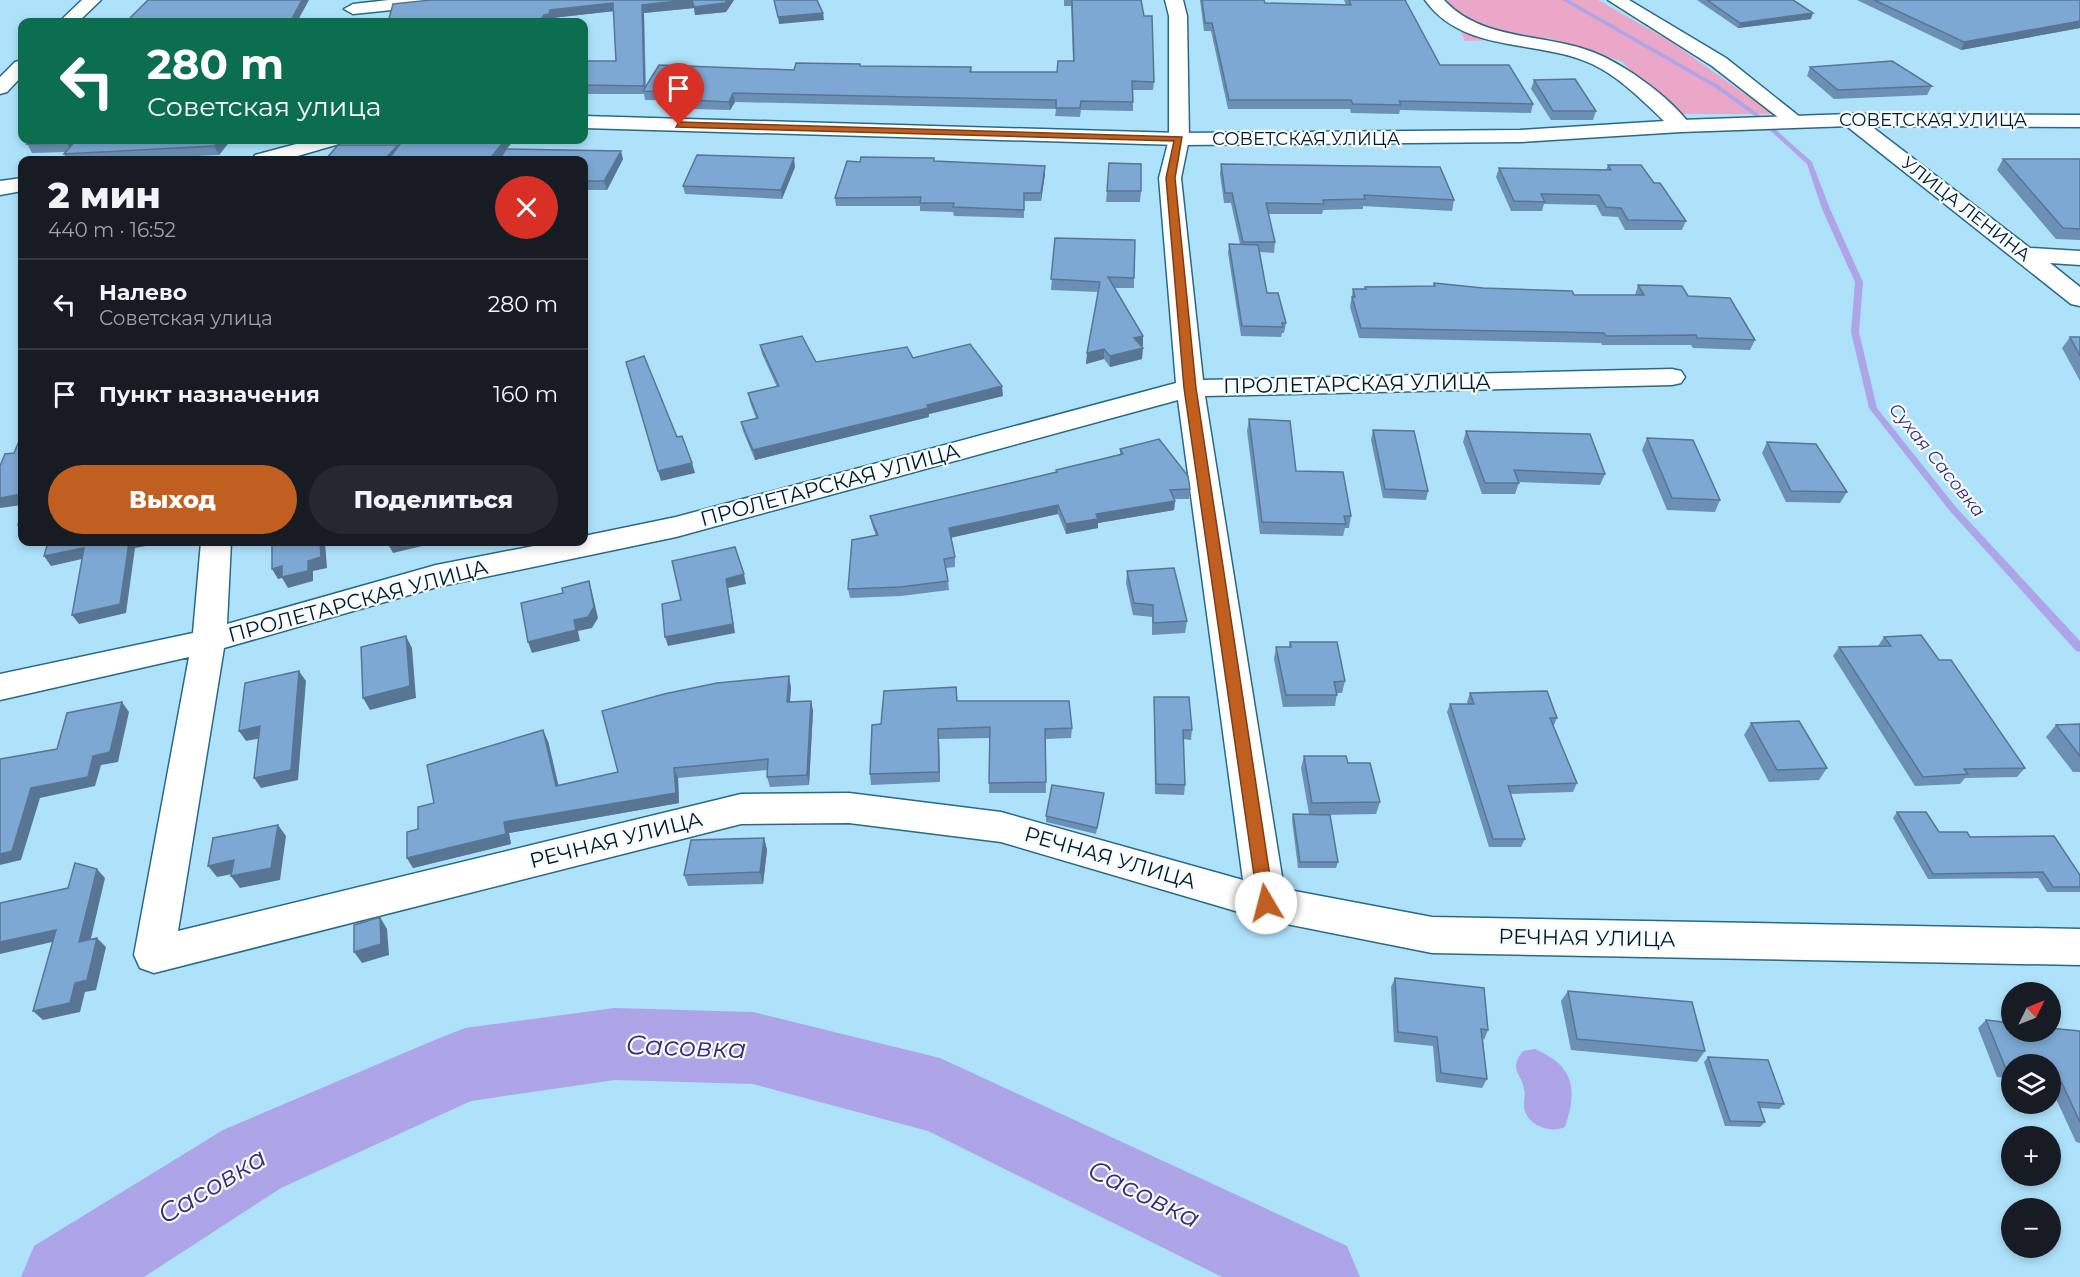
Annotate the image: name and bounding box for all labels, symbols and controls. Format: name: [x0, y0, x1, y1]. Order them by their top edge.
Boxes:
text: 280 m: [147, 38, 284, 90]
icon: left: [48, 42, 126, 120]
pin: [653, 63, 704, 125]
icon: arrive: [662, 72, 695, 105]
text: Советская улица: [147, 90, 382, 123]
street label: СОВЕТСКАЯ УЛИЦА: [1839, 109, 2028, 131]
street label: СОВЕТСКАЯ УЛИЦА: [1212, 128, 1401, 150]
street label: УЛИЦА ЛЕНИНА: [1897, 152, 2035, 267]
text: 2 мин: [48, 173, 161, 217]
button: close: [495, 176, 558, 239]
text: 440 m · 16:52: [48, 218, 176, 242]
text: Налево: [99, 279, 187, 306]
icon: left: [48, 288, 81, 321]
text: 280 m: [488, 291, 558, 318]
text: Советская улица: [99, 306, 273, 330]
street label: ПРОЛЕТАРСКАЯ УЛИЦА: [1223, 369, 1491, 398]
icon: arrive: [48, 378, 81, 411]
text: Пункт назначения: [99, 381, 320, 408]
text: 160 m: [493, 381, 558, 408]
water label: Сухая Сасовка: [1884, 398, 1990, 522]
street label: ПРОЛЕТАРСКАЯ УЛИЦА: [697, 438, 963, 531]
button: Выход: [48, 465, 297, 534]
button: Поделиться: [309, 465, 558, 534]
street label: ПРОЛЕТАРСКАЯ УЛИЦА: [225, 554, 491, 647]
street label: РЕЧНАЯ УЛИЦА: [527, 806, 705, 873]
street label: РЕЧНАЯ УЛИЦА: [1022, 821, 1199, 894]
position arrow: [1234, 871, 1298, 935]
street label: РЕЧНАЯ УЛИЦА: [1498, 923, 1676, 952]
north arrow: [2001, 982, 2061, 1042]
map controls: [2001, 982, 2061, 1258]
water label: Сасовка: [625, 1028, 747, 1065]
button: layers: [2001, 1054, 2061, 1114]
button: +: [2001, 1126, 2061, 1186]
water label: Сасовка: [152, 1140, 272, 1231]
water label: Сасовка: [1083, 1152, 1206, 1235]
button: −: [2001, 1198, 2061, 1258]

